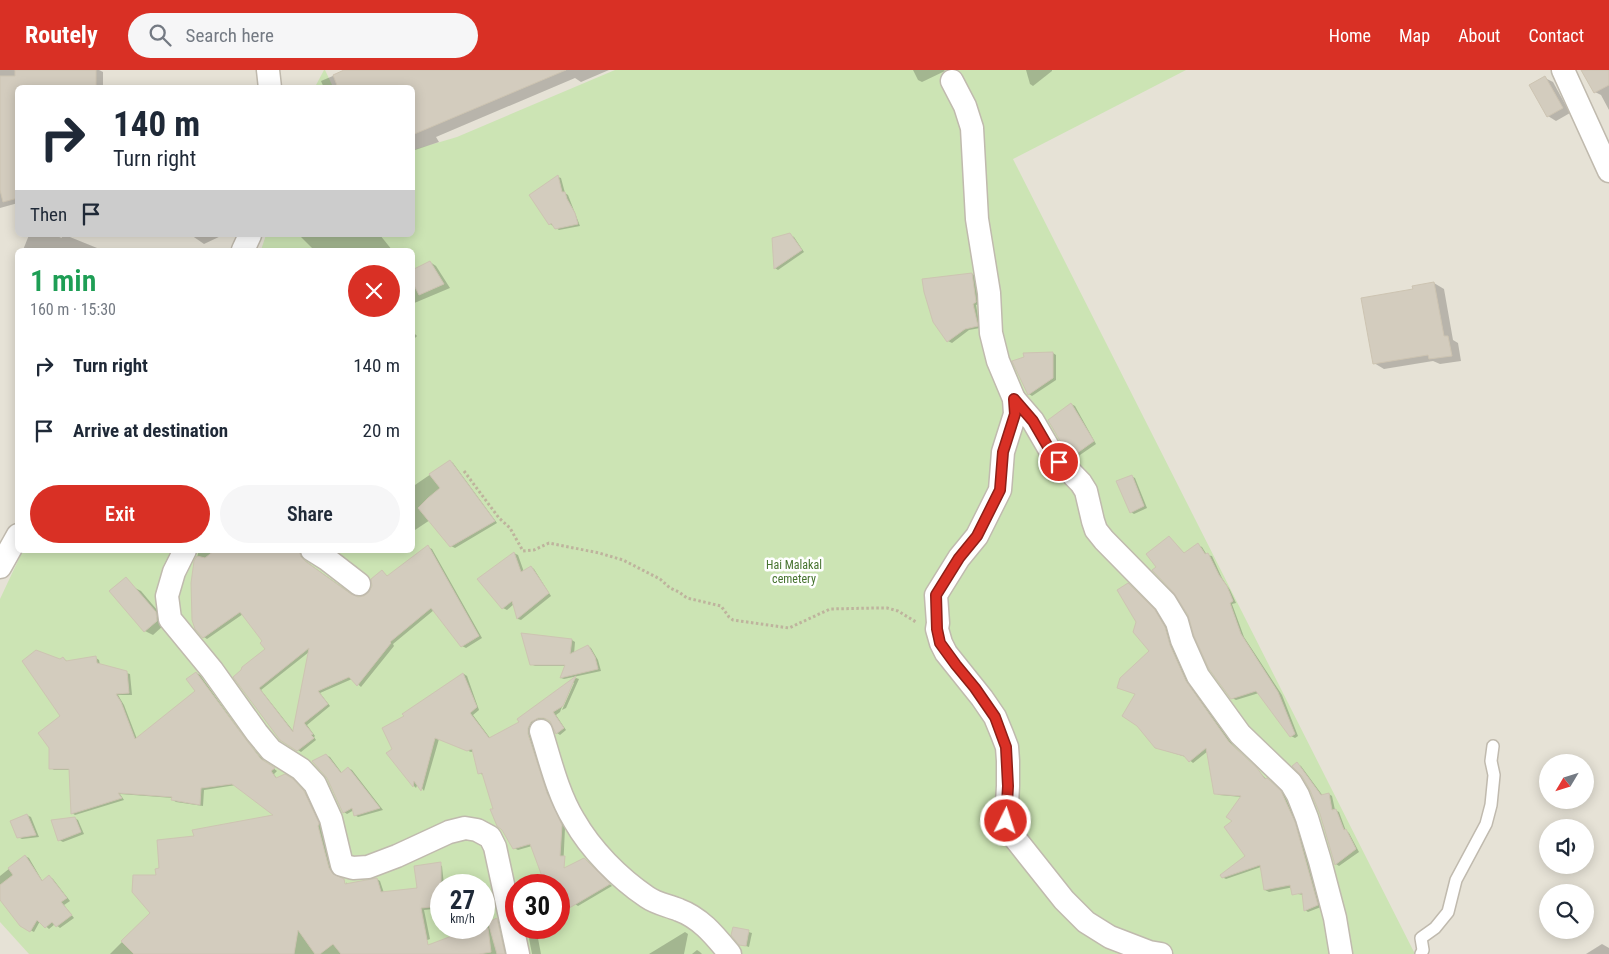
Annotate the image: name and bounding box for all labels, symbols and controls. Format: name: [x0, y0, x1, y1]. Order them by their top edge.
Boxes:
search box: [128, 13, 478, 58]
text: Routely: [25, 21, 98, 49]
icon: search: [146, 21, 174, 49]
text: Search here: [186, 24, 274, 47]
text: Home: [1329, 25, 1371, 46]
text: Map: [1399, 25, 1430, 46]
text: About: [1458, 25, 1500, 46]
text: Contact: [1528, 25, 1584, 46]
text: 140 m: [113, 104, 200, 145]
icon: right: [30, 105, 95, 170]
text: Turn right: [113, 146, 196, 171]
icon: arrive: [77, 200, 105, 228]
text: Then: [30, 203, 67, 226]
text: 1 min: [30, 263, 96, 298]
button: close: [348, 265, 400, 317]
text: 160 m · 15:30: [30, 300, 116, 319]
icon: right: [30, 352, 58, 380]
text: Turn right: [73, 354, 148, 377]
text: 140 m: [353, 354, 400, 377]
icon: arrive: [30, 417, 58, 445]
text: Arrive at destination: [73, 419, 228, 442]
text: 20 m: [363, 419, 400, 442]
pin: [1038, 441, 1080, 483]
icon: arrive: [1045, 448, 1073, 476]
button: Exit: [30, 485, 210, 543]
button: Share: [220, 485, 400, 543]
park label: Hai Malakal cemetery: [766, 558, 822, 586]
north arrow: [1539, 754, 1594, 809]
map controls: [1539, 754, 1594, 939]
position arrow: [979, 794, 1031, 846]
button: sound: [1539, 819, 1594, 874]
speed limit sign: 30: [505, 874, 570, 939]
button: search: [1539, 884, 1594, 939]
text: 27: [450, 886, 475, 915]
text: km/h: [450, 912, 475, 926]

